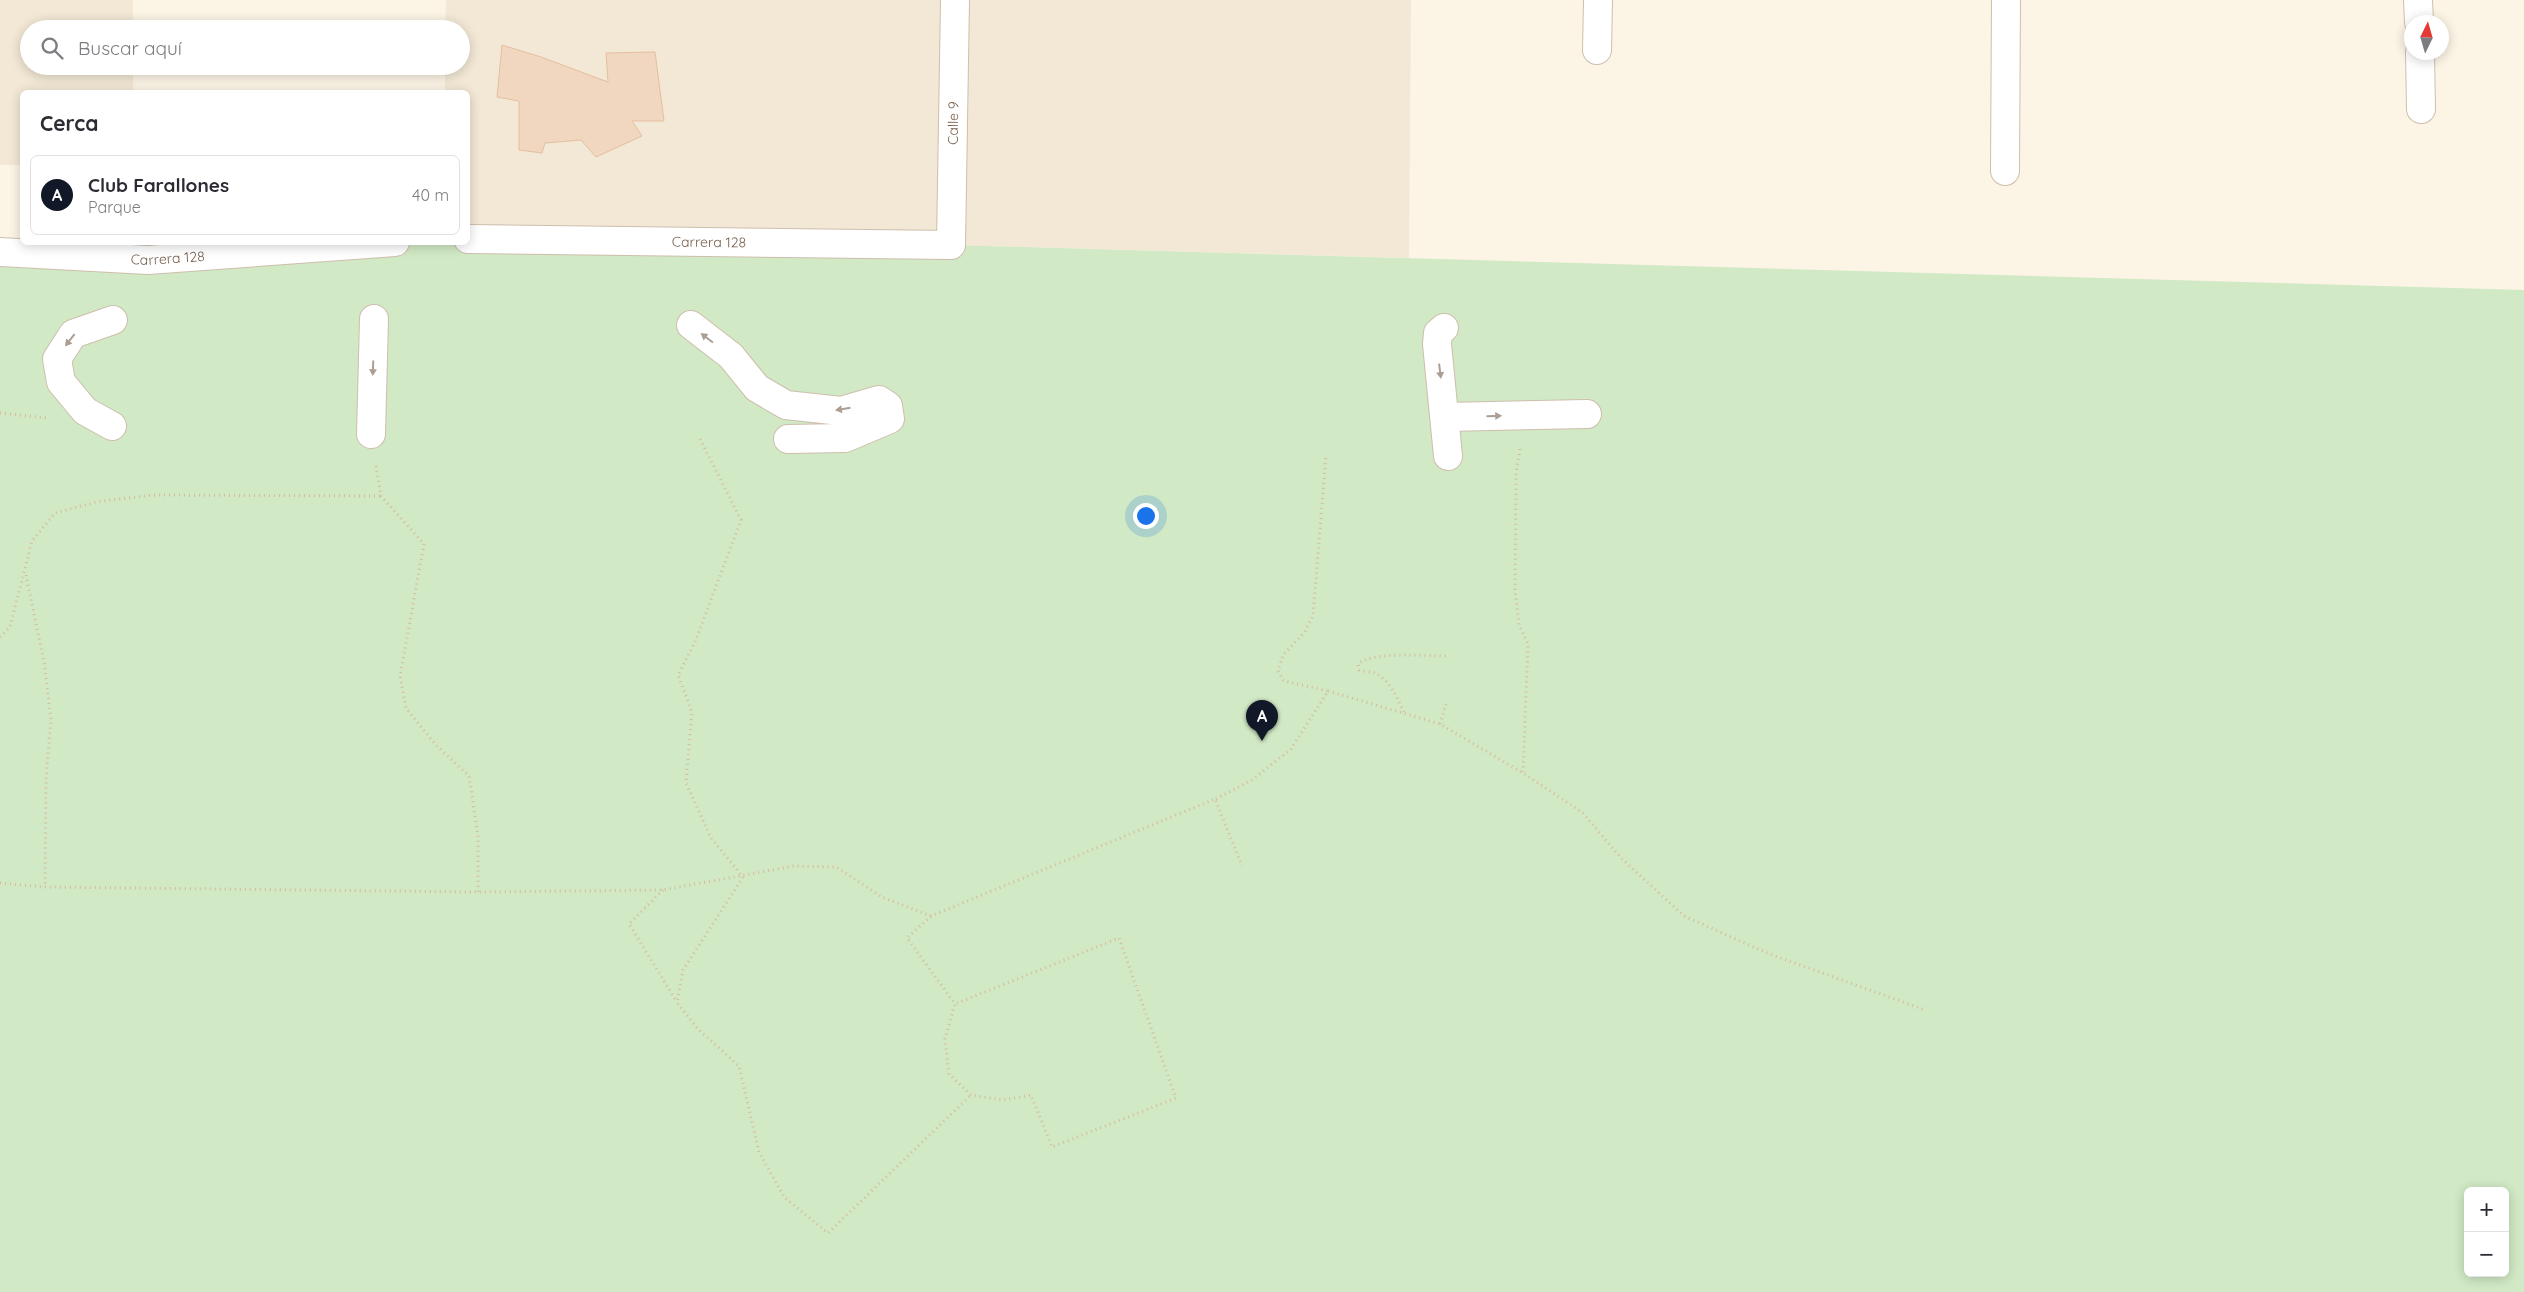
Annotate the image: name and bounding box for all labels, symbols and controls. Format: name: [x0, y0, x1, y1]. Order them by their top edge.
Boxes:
north arrow: [2404, 15, 2449, 60]
search box: [20, 20, 470, 75]
icon: search: [38, 34, 66, 62]
text: Buscar aquí: [78, 36, 182, 60]
street label: Calle 9: [944, 101, 962, 145]
text: Cerca: [40, 110, 98, 136]
text: Club Farallones: [88, 173, 229, 197]
text: A: [52, 185, 62, 205]
text: 40 m: [412, 185, 449, 205]
text: Parque: [88, 197, 141, 217]
street label: Carrera 128: [672, 233, 746, 251]
street label: Carrera 128: [130, 247, 205, 269]
one-way arrow: [701, 332, 714, 343]
one-way arrow: [65, 333, 75, 346]
one-way arrow: [369, 360, 377, 376]
one-way arrow: [1436, 364, 1444, 380]
one-way arrow: [835, 405, 851, 413]
one-way arrow: [1486, 412, 1502, 420]
your location: [1133, 503, 1159, 529]
pin: A: [1246, 700, 1278, 741]
map controls: [2464, 1187, 2509, 1277]
button: +: [2464, 1187, 2509, 1232]
button: −: [2464, 1232, 2509, 1277]

